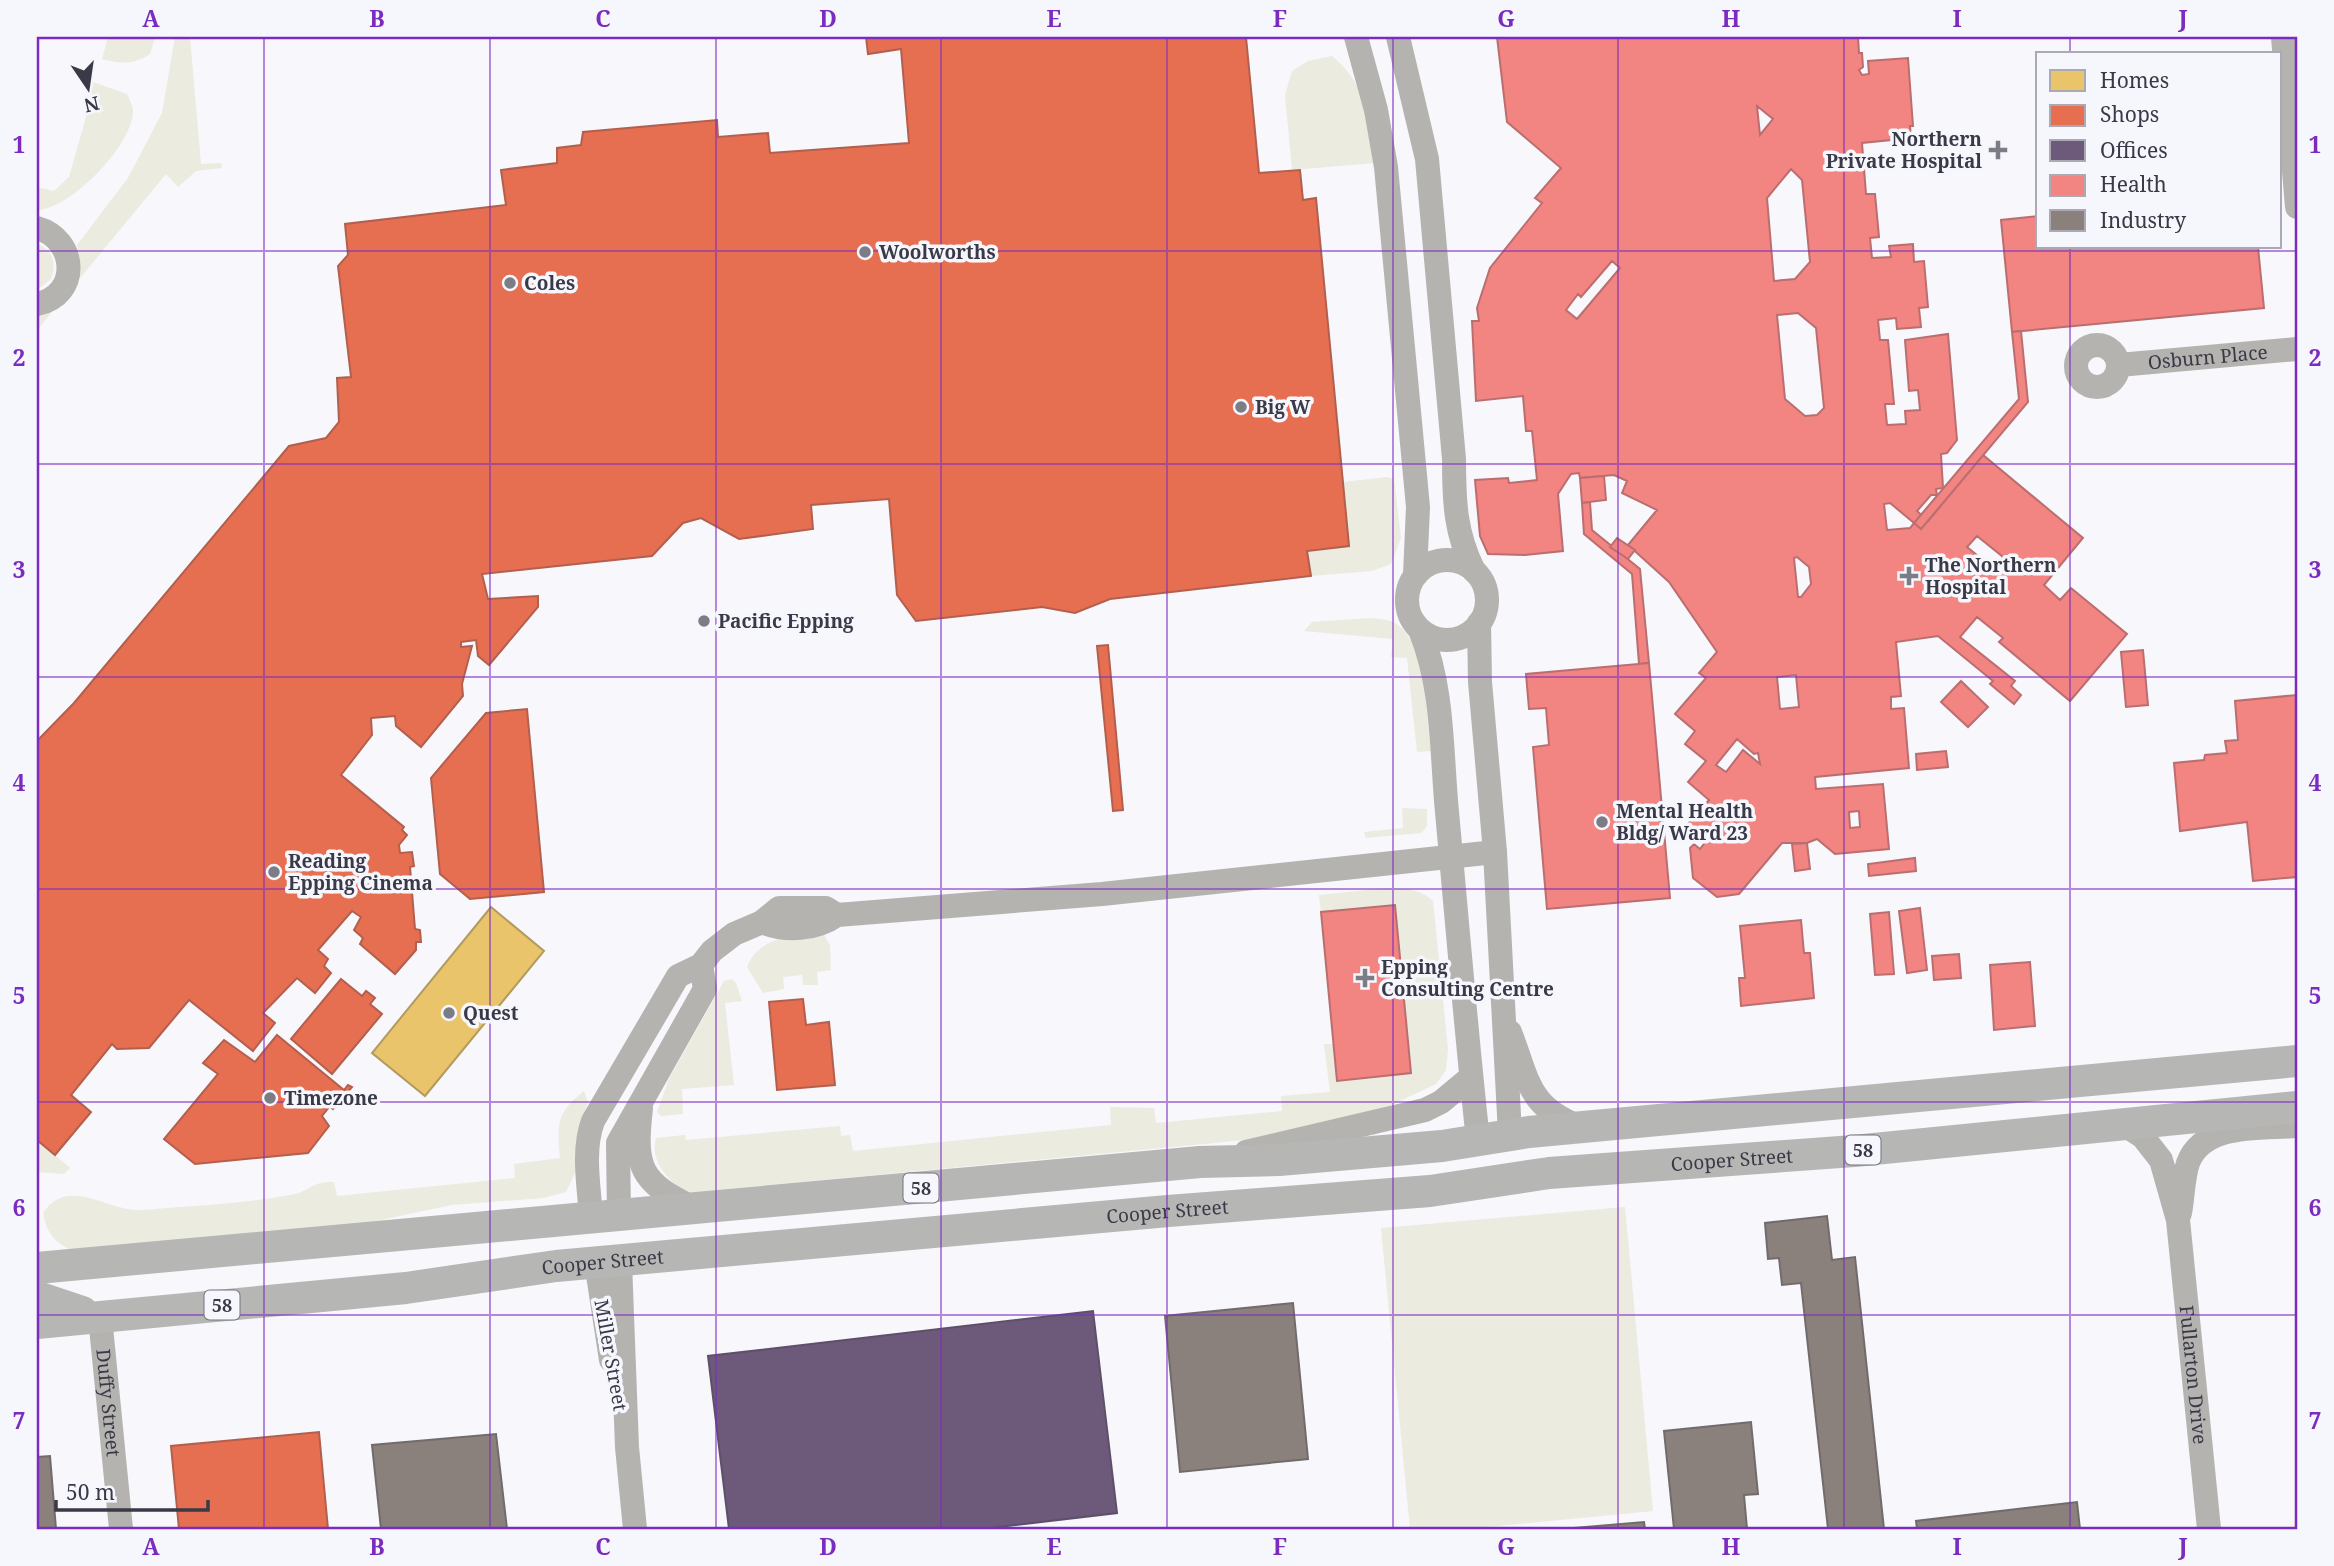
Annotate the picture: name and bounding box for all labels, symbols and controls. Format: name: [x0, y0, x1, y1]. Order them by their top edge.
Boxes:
text: A: [142, 2, 160, 34]
text: B: [369, 2, 385, 34]
text: C: [595, 2, 611, 34]
text: D: [819, 2, 837, 34]
text: E: [1046, 2, 1062, 34]
text: F: [1273, 2, 1287, 34]
text: G: [1497, 2, 1515, 34]
text: H: [1722, 2, 1741, 34]
text: I: [1952, 2, 1962, 34]
text: J: [2177, 2, 2188, 34]
north arrow: [52, 52, 122, 122]
legend: [2036, 52, 2282, 248]
text: Homes: [2100, 66, 2169, 94]
text: N: [82, 90, 102, 119]
text: Shops: [2100, 100, 2159, 128]
place label: Northern Private Hospital: [1826, 126, 1982, 174]
text: 1: [13, 128, 26, 160]
text: 1: [2309, 128, 2322, 160]
text: Offices: [2100, 136, 2168, 164]
marker: Northern Private Hospital: [1988, 140, 2008, 160]
text: Health: [2100, 170, 2167, 198]
text: Industry: [2100, 206, 2186, 234]
place label: Woolworths: [879, 239, 996, 265]
marker: Woolworths: [857, 244, 873, 260]
place label: Coles: [524, 270, 575, 296]
marker: Coles: [502, 275, 518, 291]
street label: Osburn Place: [2147, 339, 2269, 375]
text: 2: [13, 341, 26, 373]
text: 2: [2309, 341, 2322, 373]
place label: Big W: [1255, 394, 1311, 420]
marker: Big W: [1233, 399, 1249, 415]
place label: The Northern Hospital: [1925, 552, 2057, 600]
text: 3: [13, 553, 26, 585]
text: 3: [2309, 553, 2322, 585]
marker: The Northern Hospital: [1899, 566, 1919, 586]
place label: Pacific Epping: [718, 608, 854, 634]
marker: Pacific Epping: [696, 613, 712, 629]
text: 4: [13, 766, 26, 798]
text: 4: [2309, 766, 2322, 798]
place label: Mental Health Bldg/ Ward 23: [1616, 798, 1754, 846]
marker: Mental Health Bldg/ Ward 23: [1594, 814, 1610, 830]
place label: Reading Epping Cinema: [288, 848, 433, 896]
marker: Reading Epping Cinema: [266, 864, 282, 880]
place label: Epping Consulting Centre: [1381, 954, 1554, 1002]
marker: Epping Consulting Centre: [1355, 968, 1375, 988]
text: 5: [13, 979, 26, 1011]
text: 5: [2309, 979, 2322, 1011]
place label: Quest: [463, 1000, 519, 1026]
marker: Quest: [441, 1005, 457, 1021]
place label: Timezone: [284, 1085, 378, 1111]
marker: Timezone: [262, 1090, 278, 1106]
road number: 58: [1846, 1135, 1881, 1164]
street label: Cooper Street: [1670, 1142, 1794, 1177]
road number: 58: [904, 1174, 939, 1203]
text: 6: [13, 1191, 26, 1223]
text: 6: [2309, 1191, 2322, 1223]
street label: Cooper Street: [1105, 1193, 1230, 1229]
street label: Cooper Street: [540, 1243, 665, 1281]
road number: 58: [204, 1290, 240, 1320]
street label: Miller Street: [588, 1297, 634, 1413]
street label: Fullarton Drive: [2174, 1304, 2213, 1446]
street label: Duffy Street: [90, 1348, 127, 1458]
text: 7: [13, 1404, 26, 1436]
text: 7: [2309, 1404, 2322, 1436]
scale bar: [56, 1468, 208, 1512]
text: 50 m: [66, 1478, 115, 1506]
text: A: [142, 1530, 160, 1562]
text: B: [369, 1530, 385, 1562]
text: C: [595, 1530, 611, 1562]
text: D: [819, 1530, 837, 1562]
text: E: [1046, 1530, 1062, 1562]
text: F: [1273, 1530, 1287, 1562]
text: G: [1497, 1530, 1515, 1562]
text: H: [1722, 1530, 1741, 1562]
text: I: [1952, 1530, 1962, 1562]
text: J: [2177, 1530, 2188, 1562]

